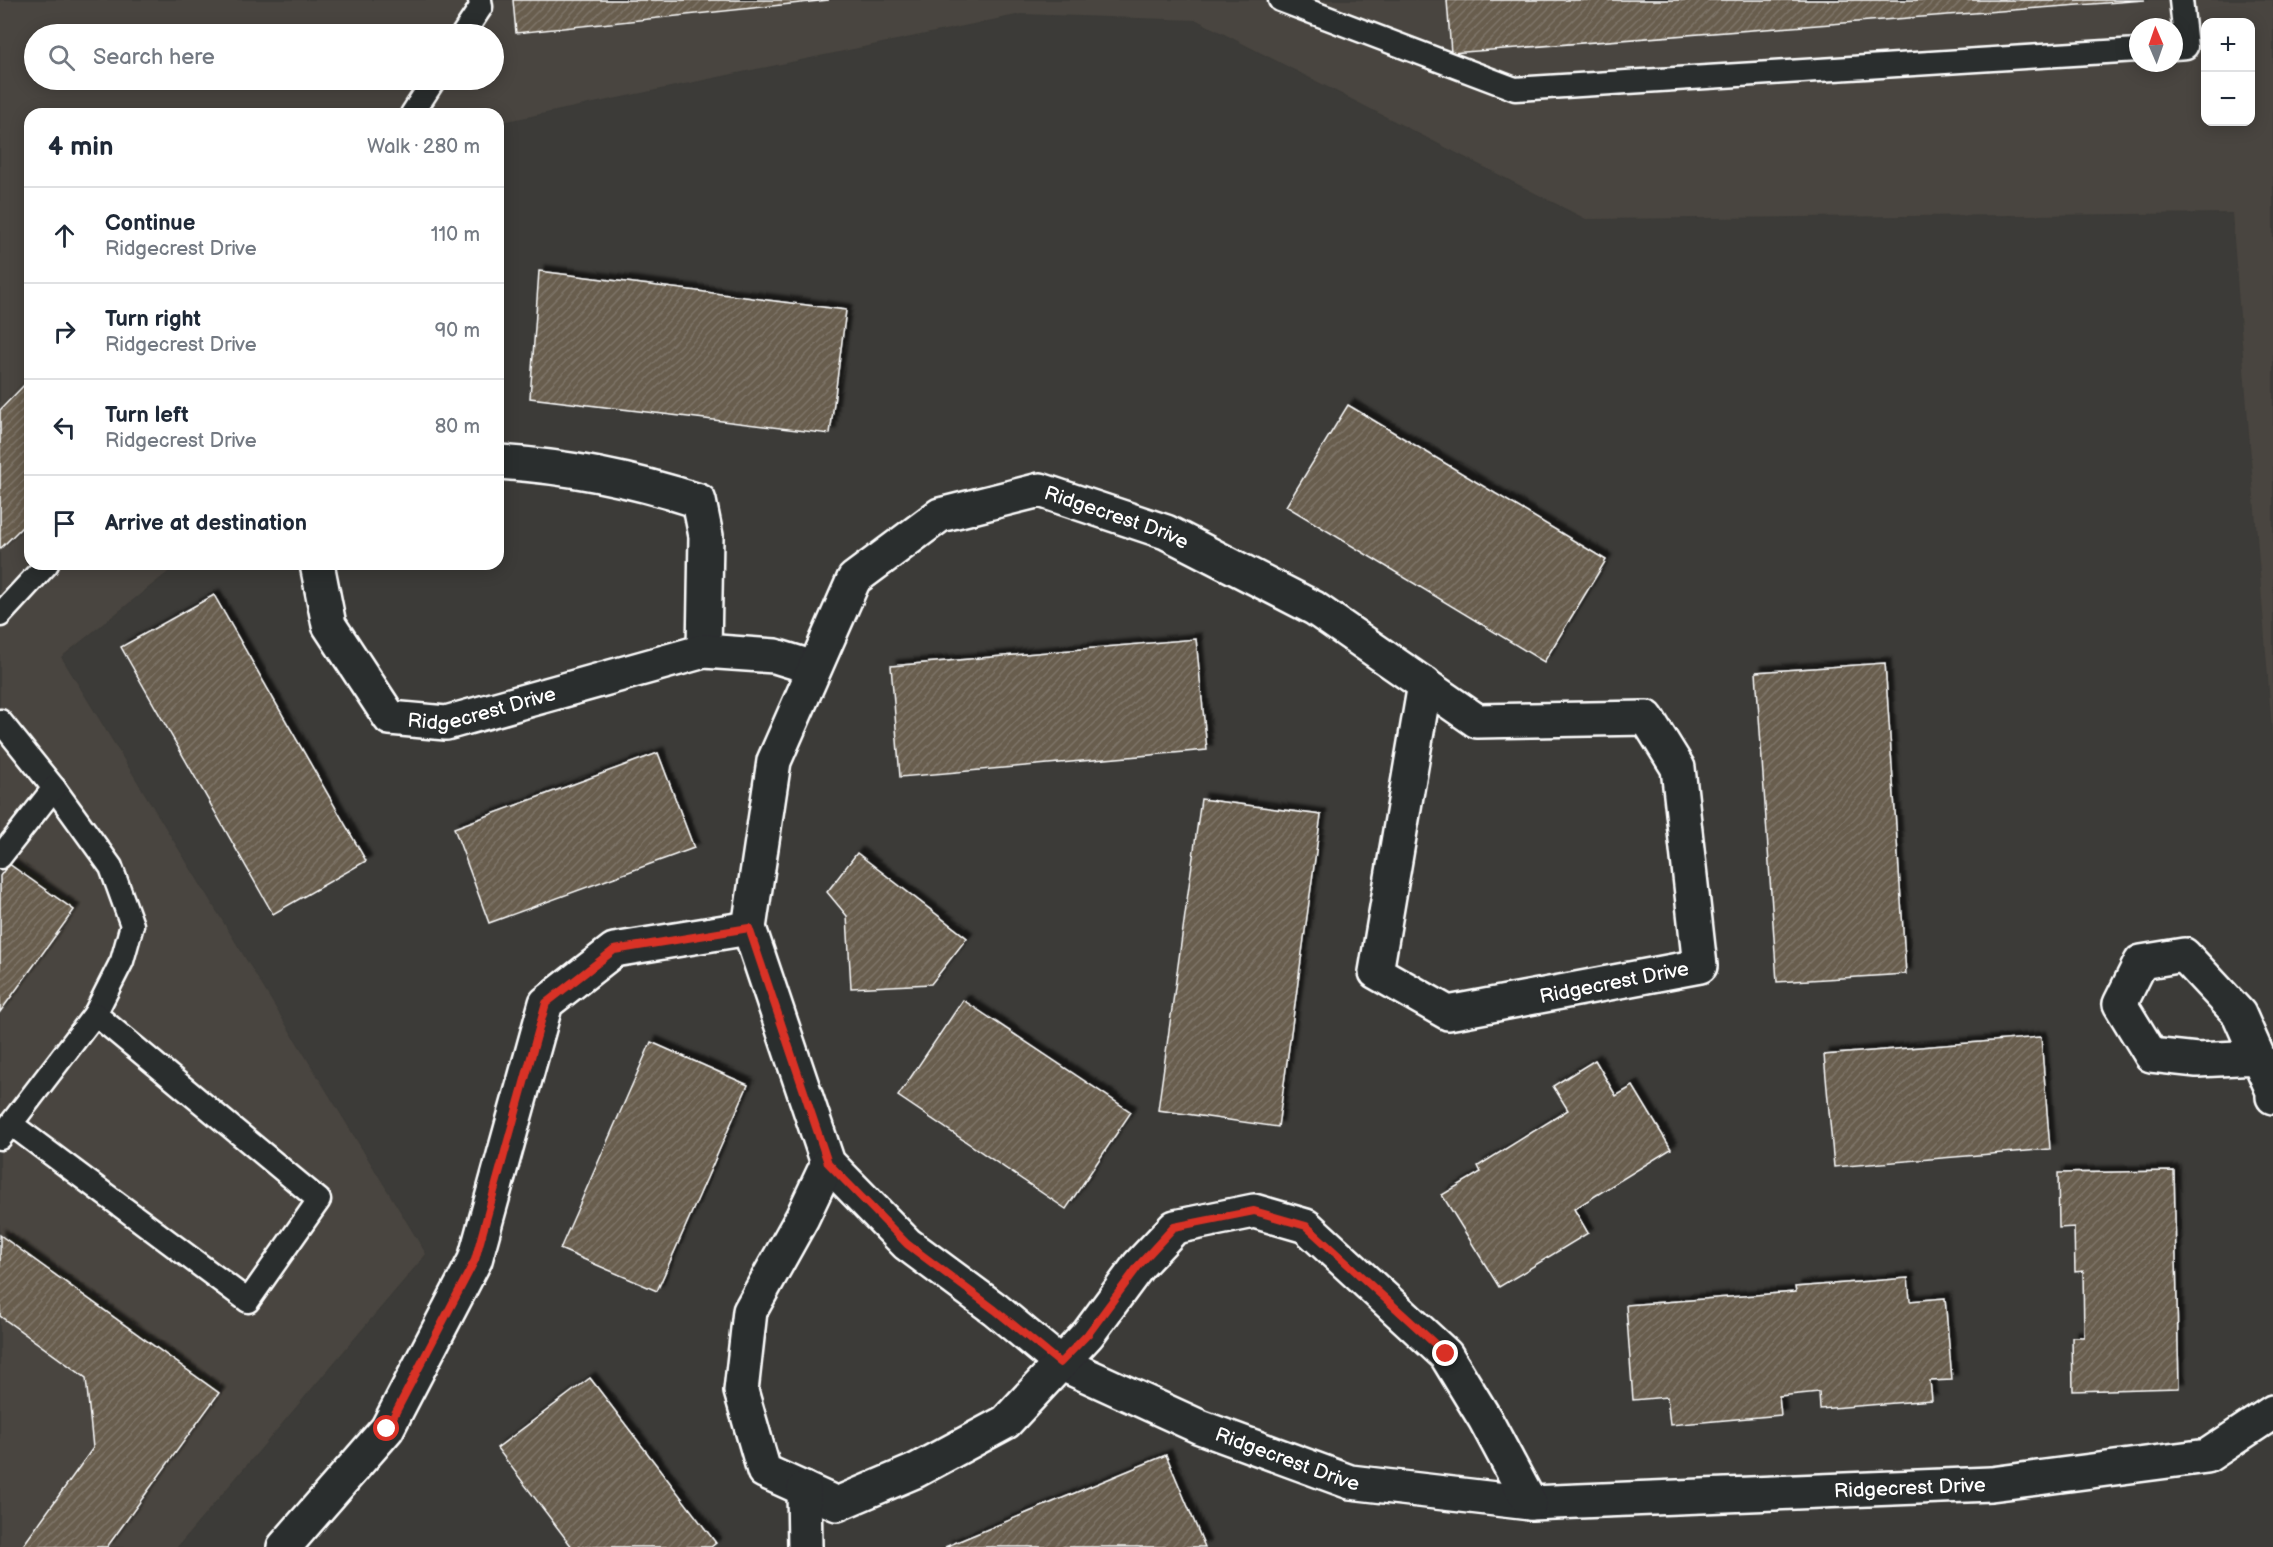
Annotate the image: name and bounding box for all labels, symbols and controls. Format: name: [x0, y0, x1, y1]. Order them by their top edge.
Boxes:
north arrow: [2129, 18, 2183, 72]
map controls: [2201, 18, 2255, 126]
button: +: [2201, 18, 2255, 72]
search box: [24, 24, 504, 90]
icon: search: [45, 41, 78, 74]
text: Search here: [93, 44, 215, 71]
button: −: [2201, 72, 2255, 126]
text: 4 min: [48, 132, 113, 163]
text: Walk · 280 m: [367, 135, 480, 159]
text: Continue: [105, 210, 195, 237]
icon: ahead: [48, 219, 81, 252]
text: 110 m: [431, 223, 480, 247]
text: Ridgecrest Drive: [105, 237, 257, 261]
text: Turn right: [105, 306, 201, 333]
icon: right: [48, 315, 81, 348]
text: 90 m: [435, 319, 480, 343]
text: Ridgecrest Drive: [105, 333, 257, 357]
text: Turn left: [105, 402, 189, 429]
icon: left: [48, 411, 81, 444]
text: 80 m: [435, 415, 480, 439]
text: Ridgecrest Drive: [105, 429, 257, 453]
street label: Ridgecrest Drive: [1041, 481, 1193, 555]
icon: arrive: [48, 507, 81, 540]
text: Arrive at destination: [105, 510, 307, 537]
street label: Ridgecrest Drive: [407, 682, 559, 736]
street label: Ridgecrest Drive: [1537, 957, 1691, 1009]
route end: [1432, 1340, 1458, 1366]
route start: [373, 1415, 399, 1441]
street label: Ridgecrest Drive: [1212, 1423, 1361, 1496]
street label: Ridgecrest Drive: [1834, 1473, 1986, 1503]

